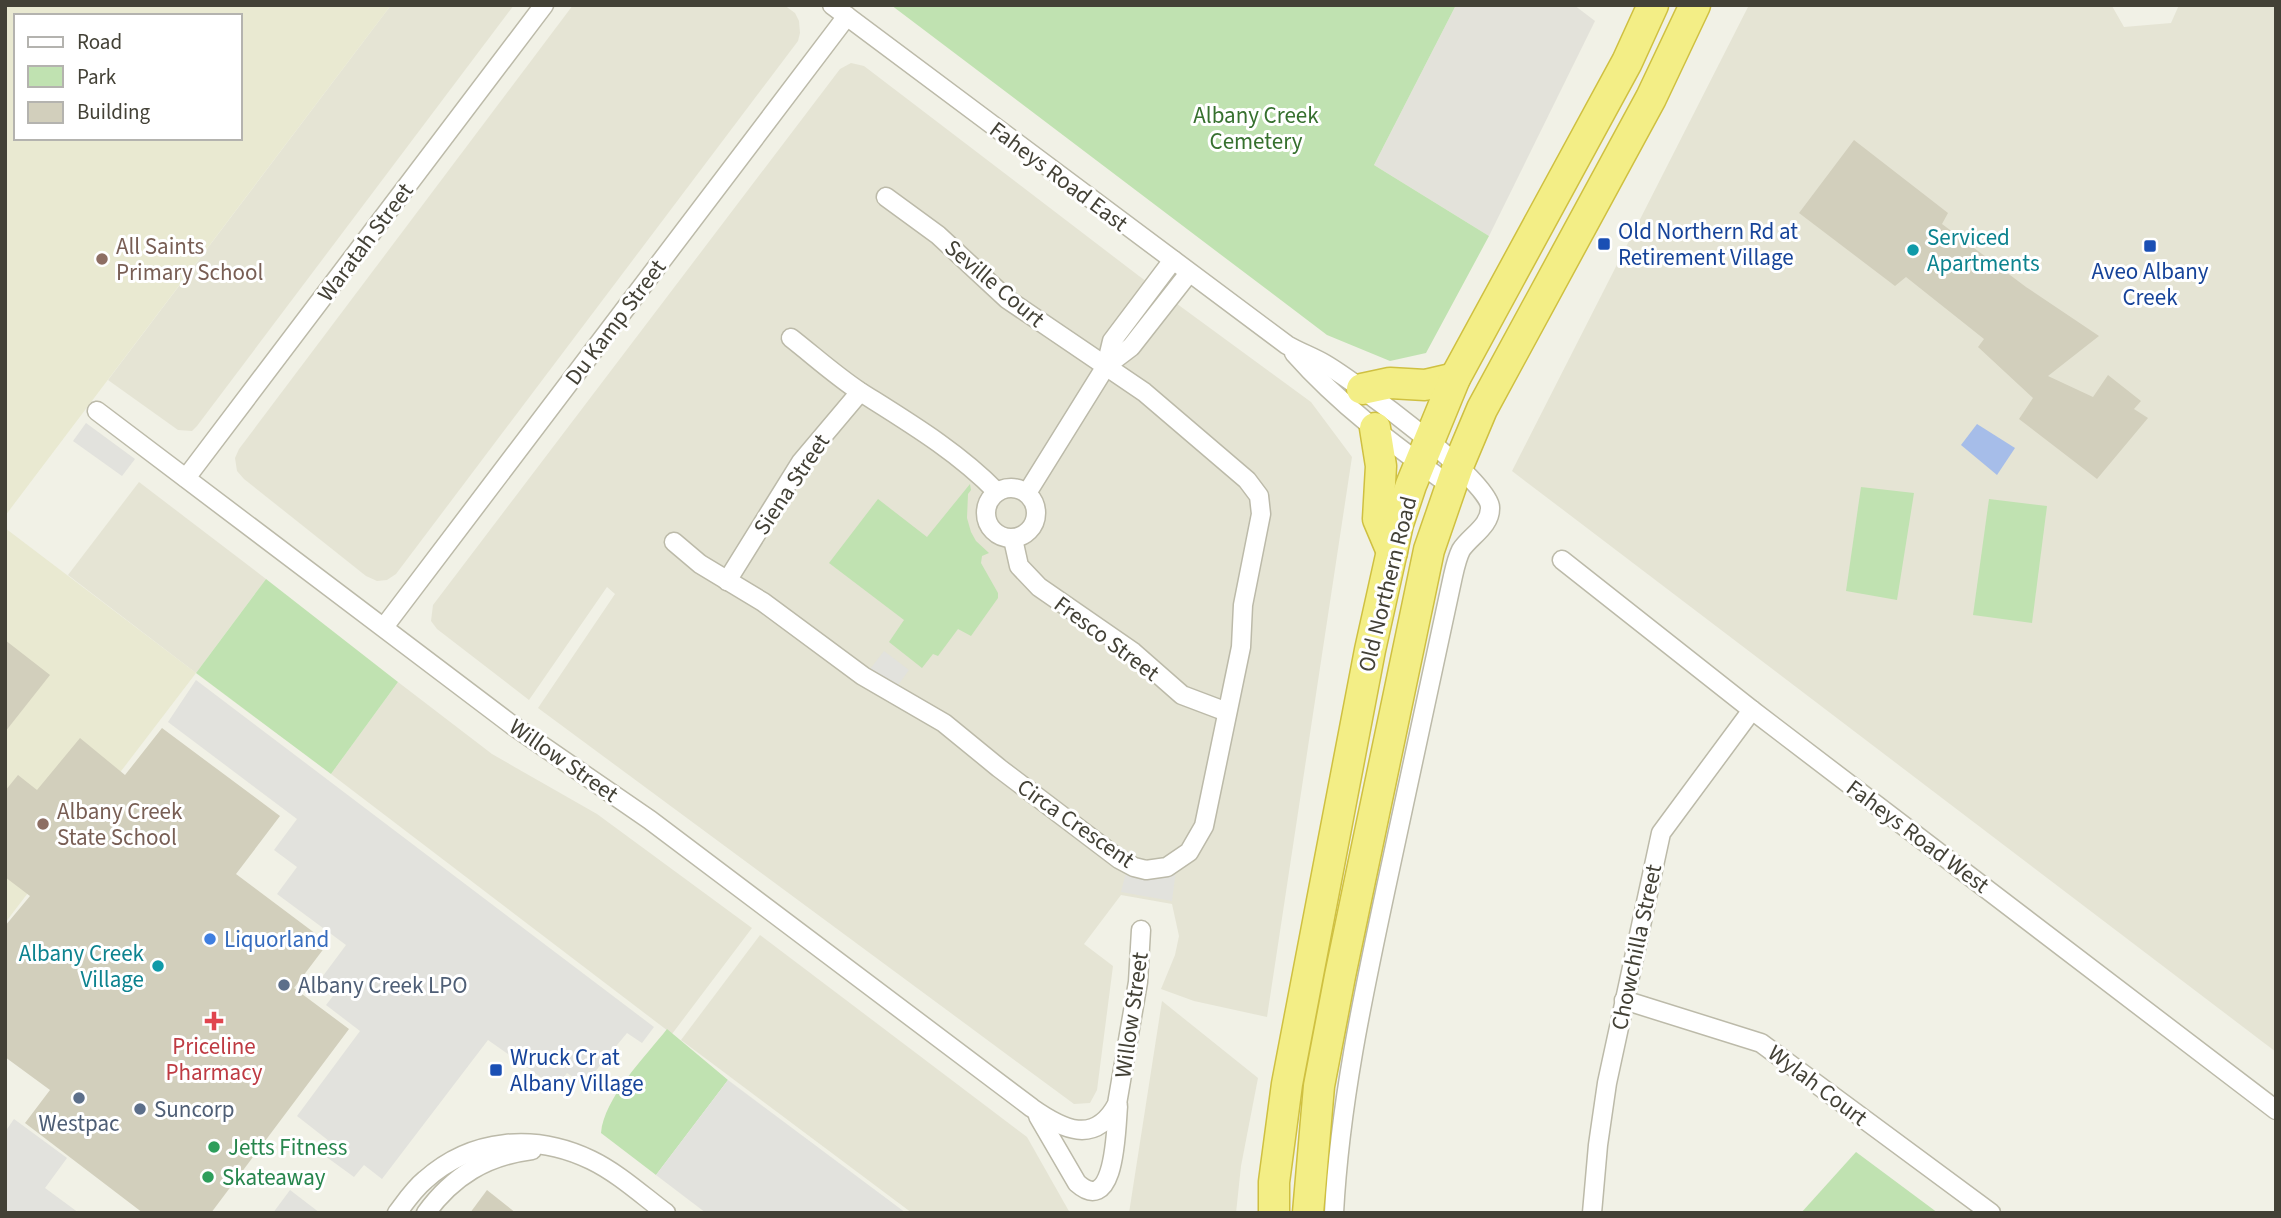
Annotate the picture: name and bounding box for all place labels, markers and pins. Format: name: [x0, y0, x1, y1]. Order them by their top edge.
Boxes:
place label: Old Northern Rd at Retirement Village: [1618, 215, 1798, 274]
place label: Serviced Apartments: [1927, 221, 2040, 280]
place label: All Saints Primary School: [116, 230, 263, 289]
marker: Old Northern Rd at Retirement Village: [1596, 236, 1612, 252]
marker: Aveo Albany Creek: [2142, 238, 2158, 254]
marker: Serviced Apartments: [1905, 242, 1921, 258]
marker: All Saints Primary School: [94, 251, 110, 267]
place label: Aveo Albany Creek: [2091, 255, 2209, 314]
place label: Albany Creek State School: [57, 795, 183, 854]
marker: Albany Creek State School: [35, 816, 51, 832]
place label: Liquorland: [224, 923, 329, 956]
marker: Liquorland: [202, 931, 218, 947]
place label: Albany Creek Village: [19, 937, 145, 996]
marker: Albany Creek Village: [150, 958, 166, 974]
place label: Albany Creek LPO: [298, 969, 467, 1002]
marker: Albany Creek LPO: [276, 977, 292, 993]
marker: Priceline Pharmacy: [206, 1013, 222, 1029]
place label: Priceline Pharmacy: [165, 1030, 263, 1089]
place label: Wruck Cr at Albany Village: [510, 1041, 644, 1100]
marker: Wruck Cr at Albany Village: [488, 1062, 504, 1078]
marker: Westpac: [71, 1090, 87, 1106]
place label: Suncorp: [154, 1093, 235, 1126]
marker: Suncorp: [132, 1101, 148, 1117]
place label: Westpac: [39, 1107, 119, 1140]
place label: Jetts Fitness: [228, 1131, 347, 1164]
marker: Jetts Fitness: [206, 1139, 222, 1155]
place label: Skateaway: [222, 1161, 326, 1194]
marker: Skateaway: [200, 1169, 216, 1185]

